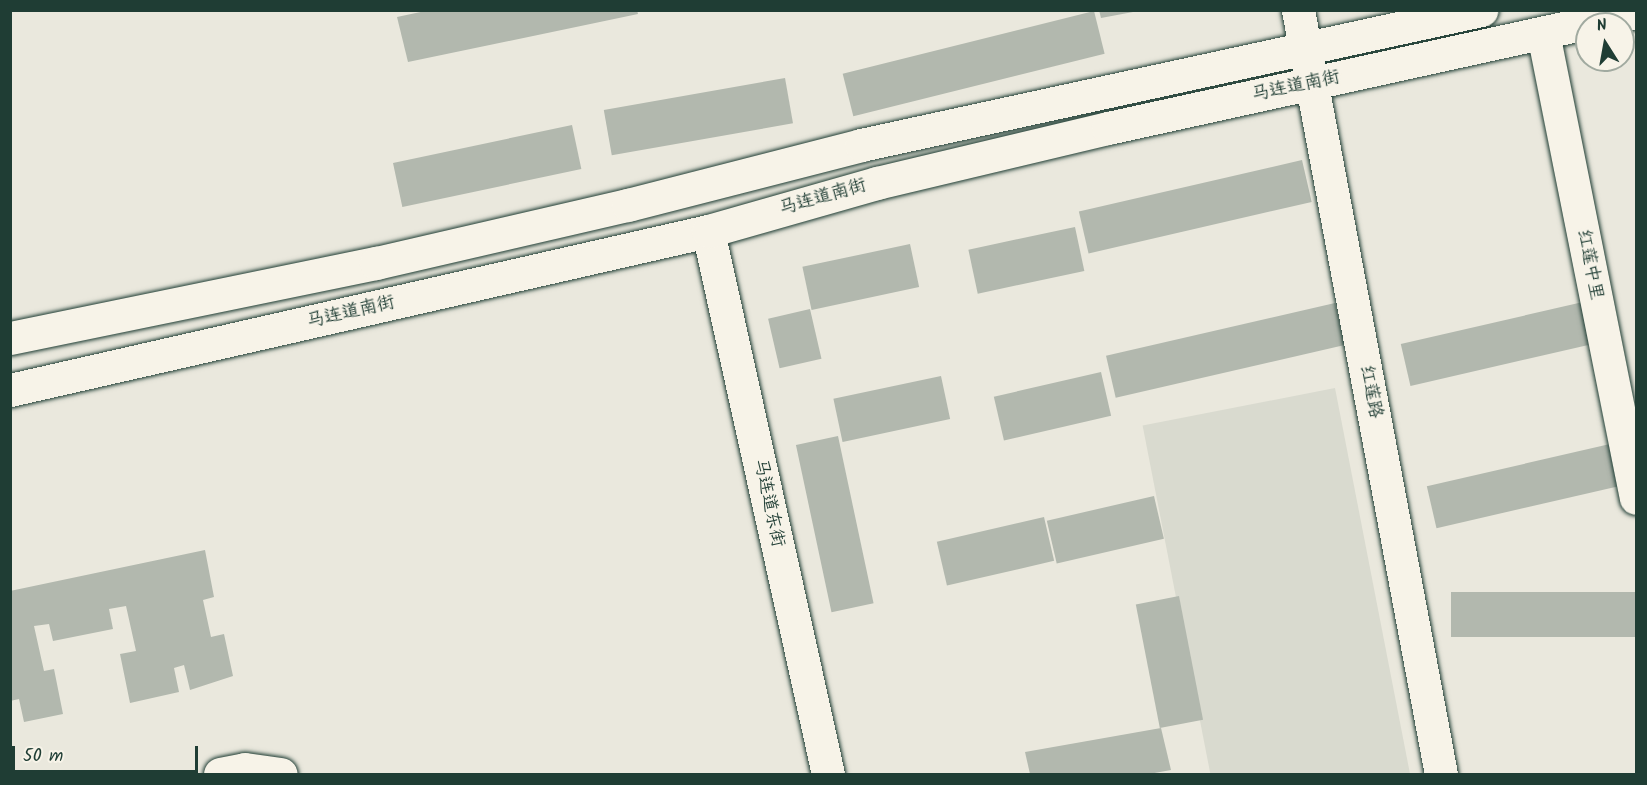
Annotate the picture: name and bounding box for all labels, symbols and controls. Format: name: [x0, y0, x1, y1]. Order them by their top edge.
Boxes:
north arrow: [1575, 12, 1635, 72]
text: N: [1594, 13, 1609, 39]
street label: 马连道南街: [1250, 67, 1342, 107]
street label: 马连道南街: [777, 175, 869, 221]
street label: 红莲中里: [1572, 228, 1606, 302]
street label: 马连道南街: [305, 292, 397, 334]
street label: 红莲路: [1354, 363, 1386, 421]
street label: 马连道东街: [748, 457, 788, 549]
scale bar: [15, 734, 201, 772]
text: 50 m: [23, 742, 63, 771]

